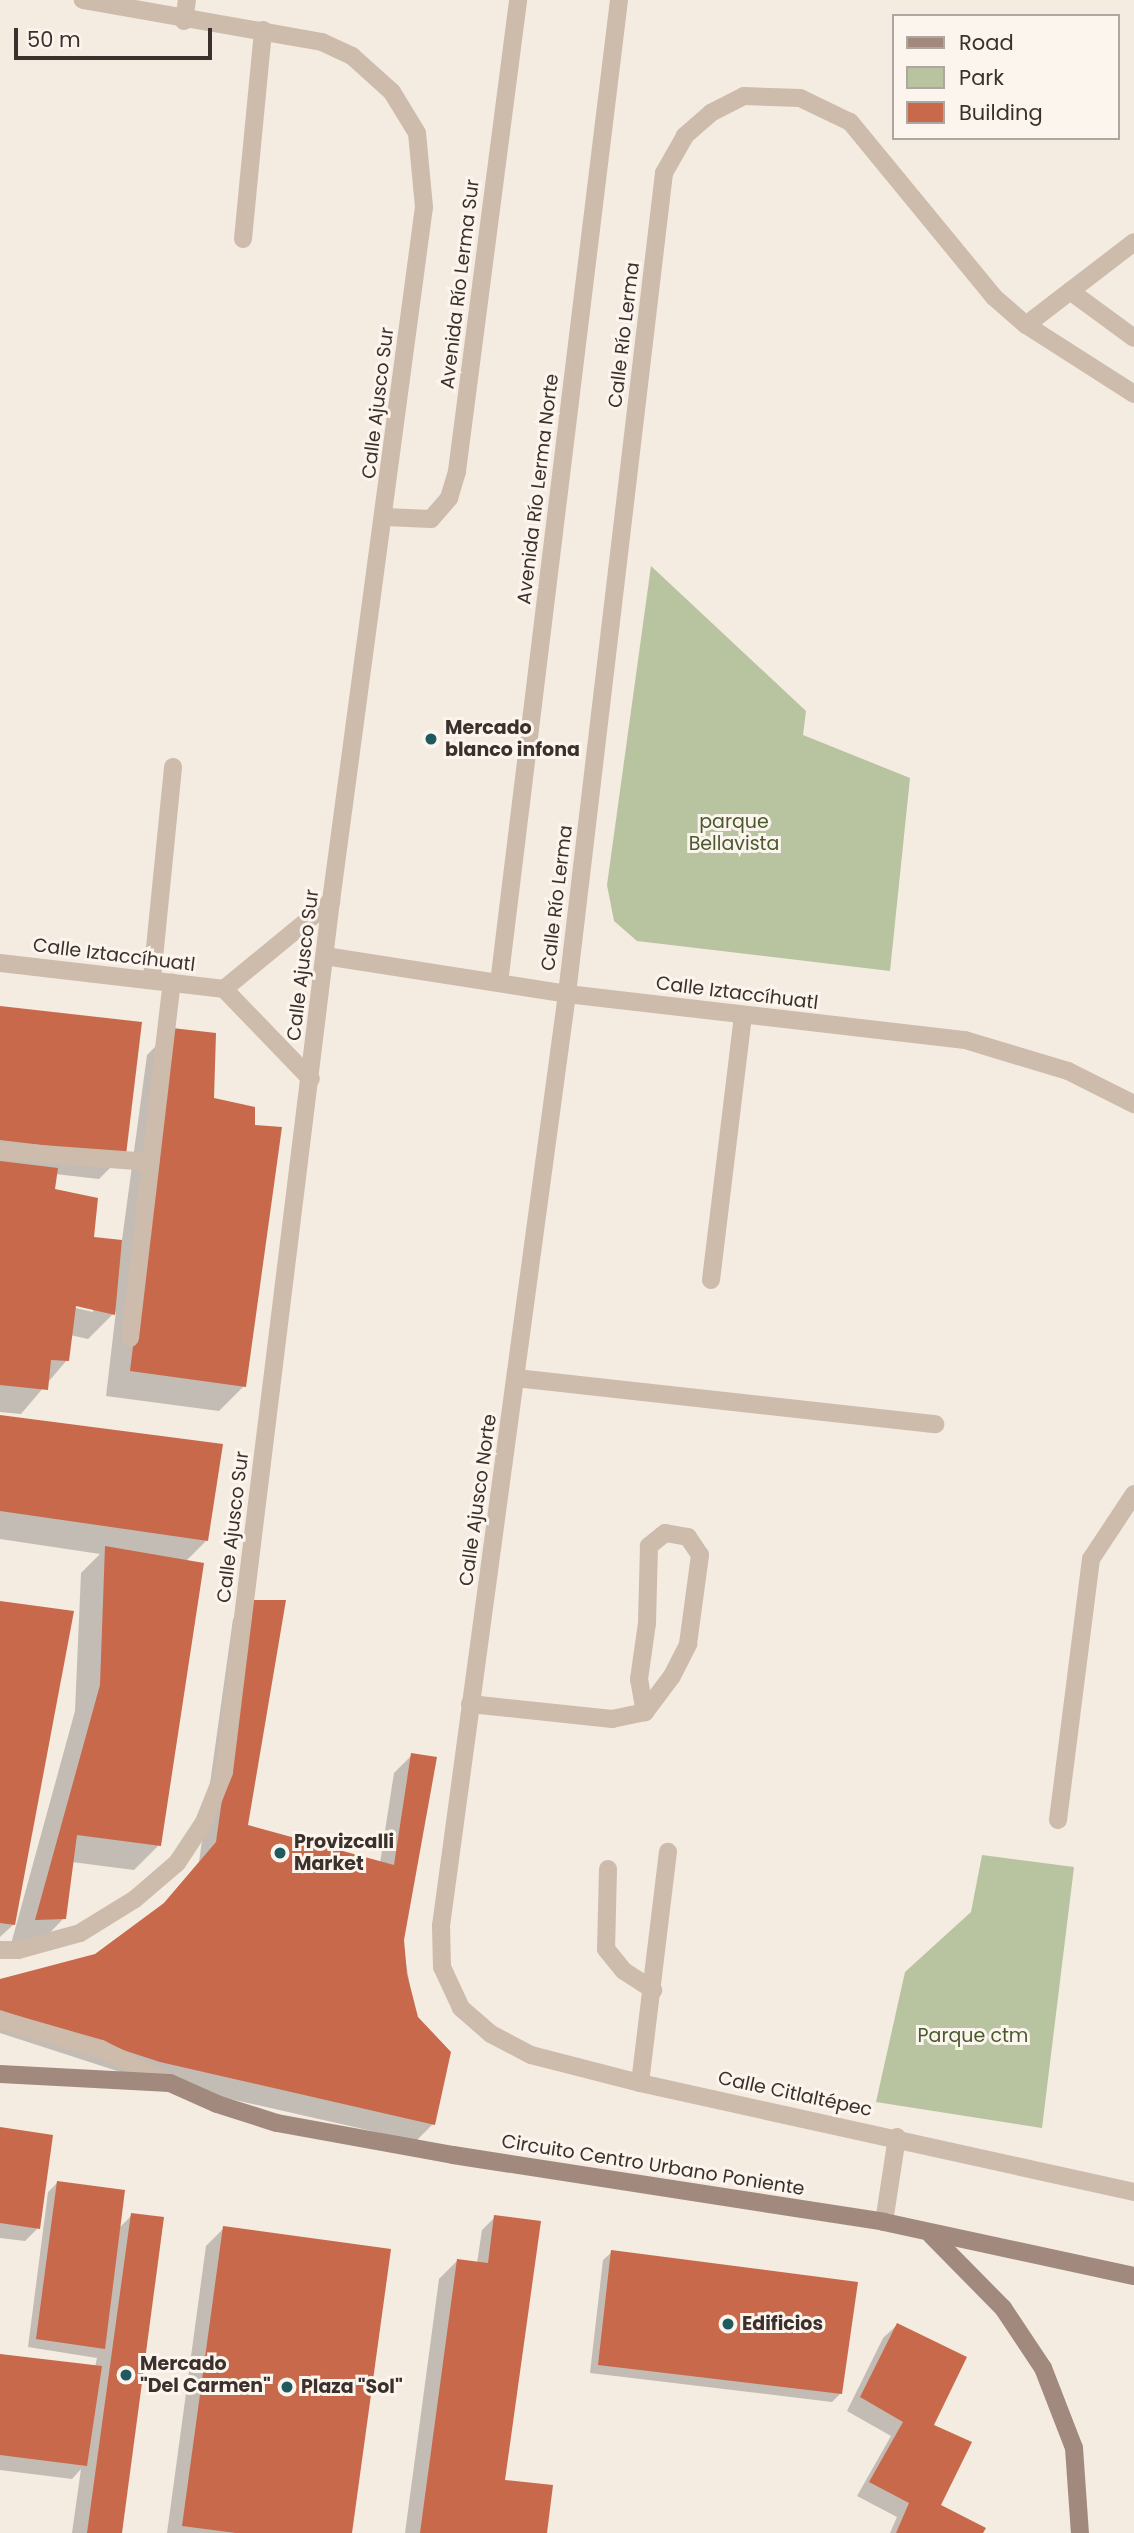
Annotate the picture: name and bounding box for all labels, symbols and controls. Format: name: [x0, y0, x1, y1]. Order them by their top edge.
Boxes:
scale bar: [18, 14, 215, 58]
legend: [892, 14, 1120, 140]
text: 50 m: [27, 25, 81, 54]
text: Road: [959, 28, 1014, 57]
text: Park: [959, 63, 1004, 92]
text: Building: [959, 98, 1043, 127]
street label: Avenida Río Lerma Sur: [436, 178, 484, 390]
street label: Calle Río Lerma: [604, 261, 644, 409]
street label: Calle Ajusco Sur: [357, 326, 399, 480]
street label: Avenida Río Lerma Norte: [513, 372, 563, 606]
place label: Mercado blanco infona: [445, 717, 580, 761]
marker: Mercado blanco infona: [423, 731, 439, 747]
park label: parque Bellavista: [689, 811, 779, 855]
street label: Calle Río Lerma: [537, 824, 577, 972]
street label: Calle Ajusco Sur: [282, 888, 324, 1042]
street label: Calle Iztaccíhuatl: [32, 934, 196, 976]
street label: Calle Iztaccíhuatl: [655, 972, 819, 1014]
street label: Calle Ajusco Norte: [455, 1413, 501, 1587]
street label: Calle Ajusco Sur: [212, 1450, 254, 1604]
place label: Provizcalli Market: [294, 1831, 394, 1875]
marker: Provizcalli Market: [272, 1845, 288, 1861]
park label: Parque ctm: [918, 2025, 1028, 2047]
street label: Calle Citlaltépec: [716, 2067, 874, 2121]
street label: Circuito Centro Urbano Poniente: [500, 2130, 806, 2200]
place label: Edificios: [742, 2313, 823, 2335]
marker: Edificios: [720, 2316, 736, 2332]
place label: Mercado "Del Carmen": [140, 2353, 271, 2397]
marker: Mercado "Del Carmen": [118, 2367, 134, 2383]
place label: Plaza "Sol": [301, 2376, 403, 2398]
marker: Plaza "Sol": [279, 2379, 295, 2395]

